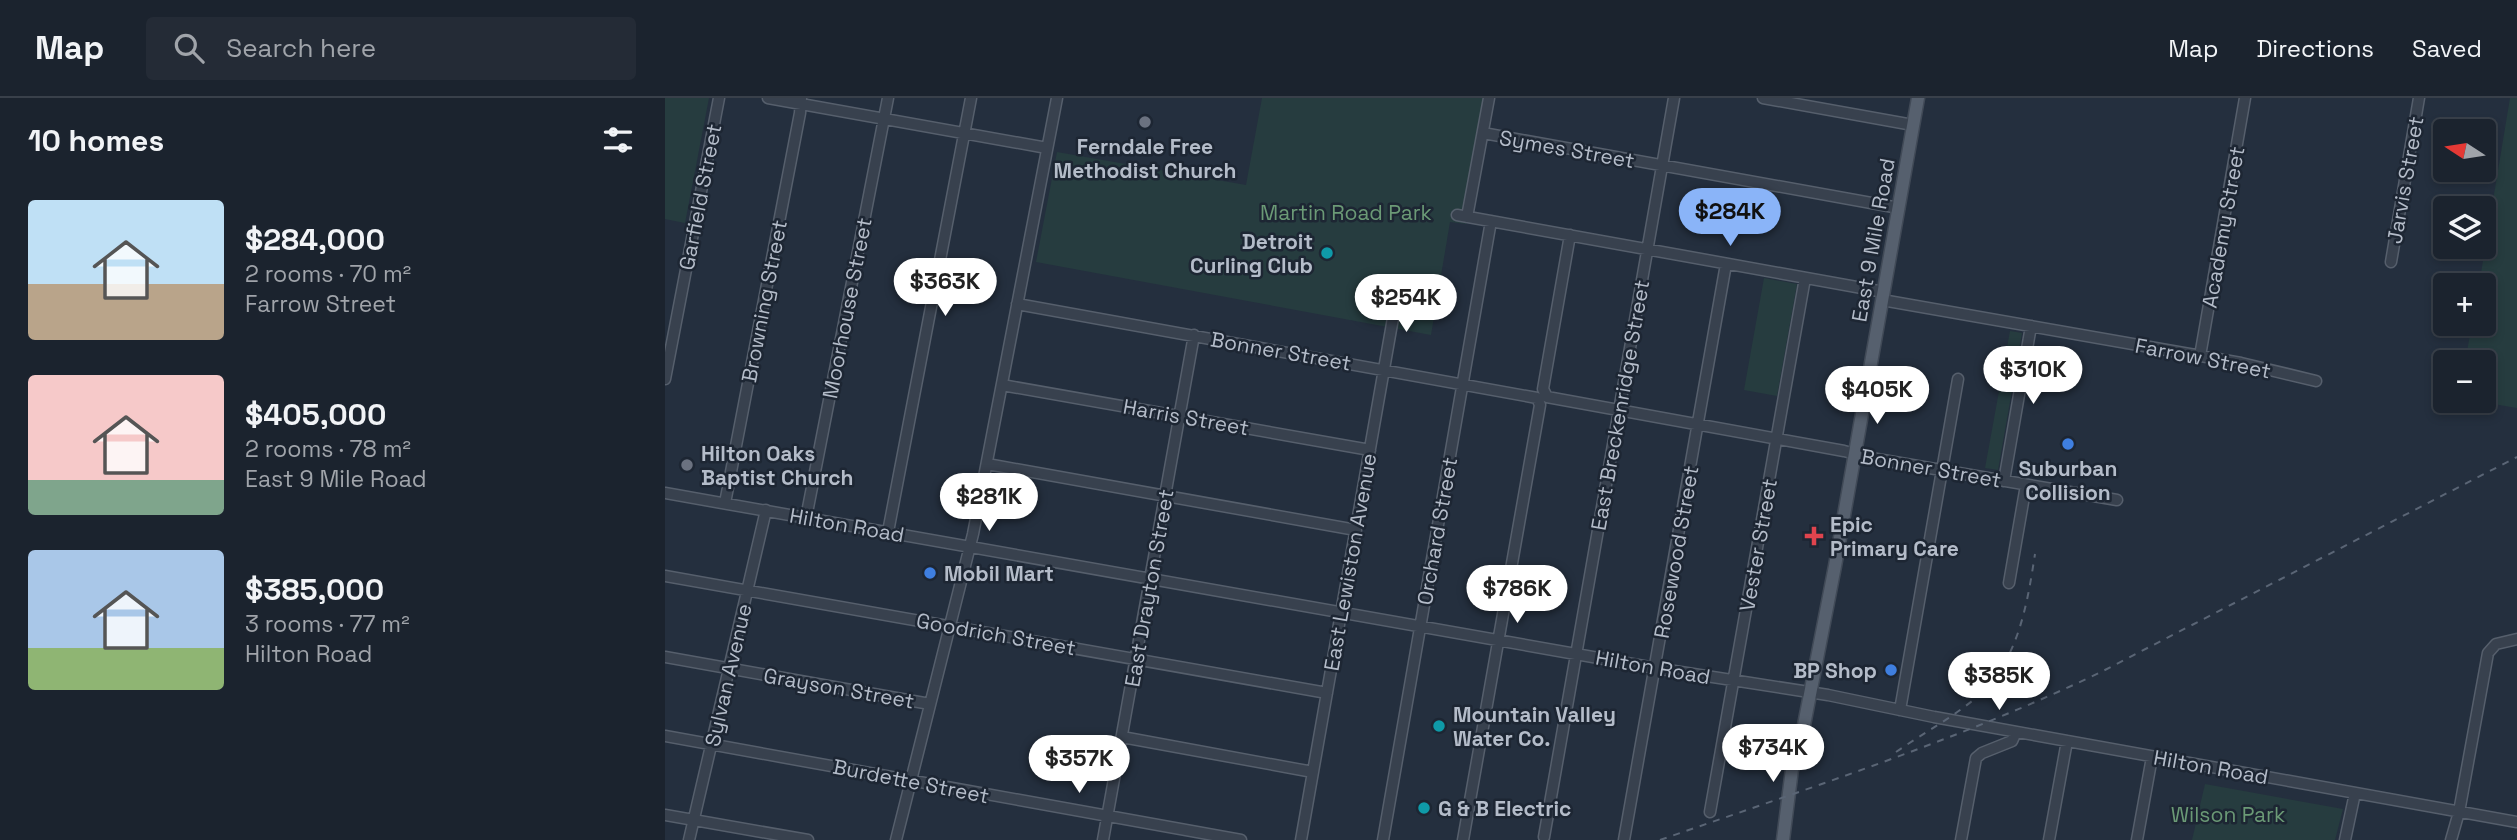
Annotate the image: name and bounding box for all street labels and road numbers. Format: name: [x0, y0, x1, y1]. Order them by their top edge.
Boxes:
street label: Jarvis Street: [2381, 114, 2429, 246]
street label: Garfield Street: [673, 122, 727, 272]
street label: Symes Street: [1497, 124, 1637, 174]
street label: Academy Street: [2195, 144, 2251, 310]
street label: East 9 Mile Road: [1845, 156, 1901, 324]
street label: Moorhouse Street: [816, 215, 878, 401]
street label: Browning Street: [735, 217, 793, 385]
street label: East Breckenridge Street: [1585, 277, 1655, 533]
street label: Bonner Street: [1208, 325, 1354, 377]
street label: Farrow Street: [2133, 332, 2273, 384]
street label: Harris Street: [1121, 393, 1251, 441]
street label: Bonner Street: [1858, 442, 2004, 494]
street label: East Lewiston Avenue: [1318, 451, 1382, 673]
street label: Orchard Street: [1411, 455, 1463, 607]
street label: Rosewood Street: [1647, 463, 1705, 641]
street label: Vester Street: [1733, 476, 1783, 614]
street label: East Drayton Street: [1118, 487, 1180, 689]
street label: Hilton Road: [787, 502, 907, 548]
street label: Sylvan Avenue: [698, 601, 758, 749]
street label: Goodrich Street: [914, 607, 1078, 661]
street label: Hilton Road: [1593, 644, 1713, 690]
street label: Grayson Street: [762, 661, 916, 715]
street label: Hilton Road: [2151, 744, 2271, 790]
street label: Burdette Street: [831, 753, 991, 809]

